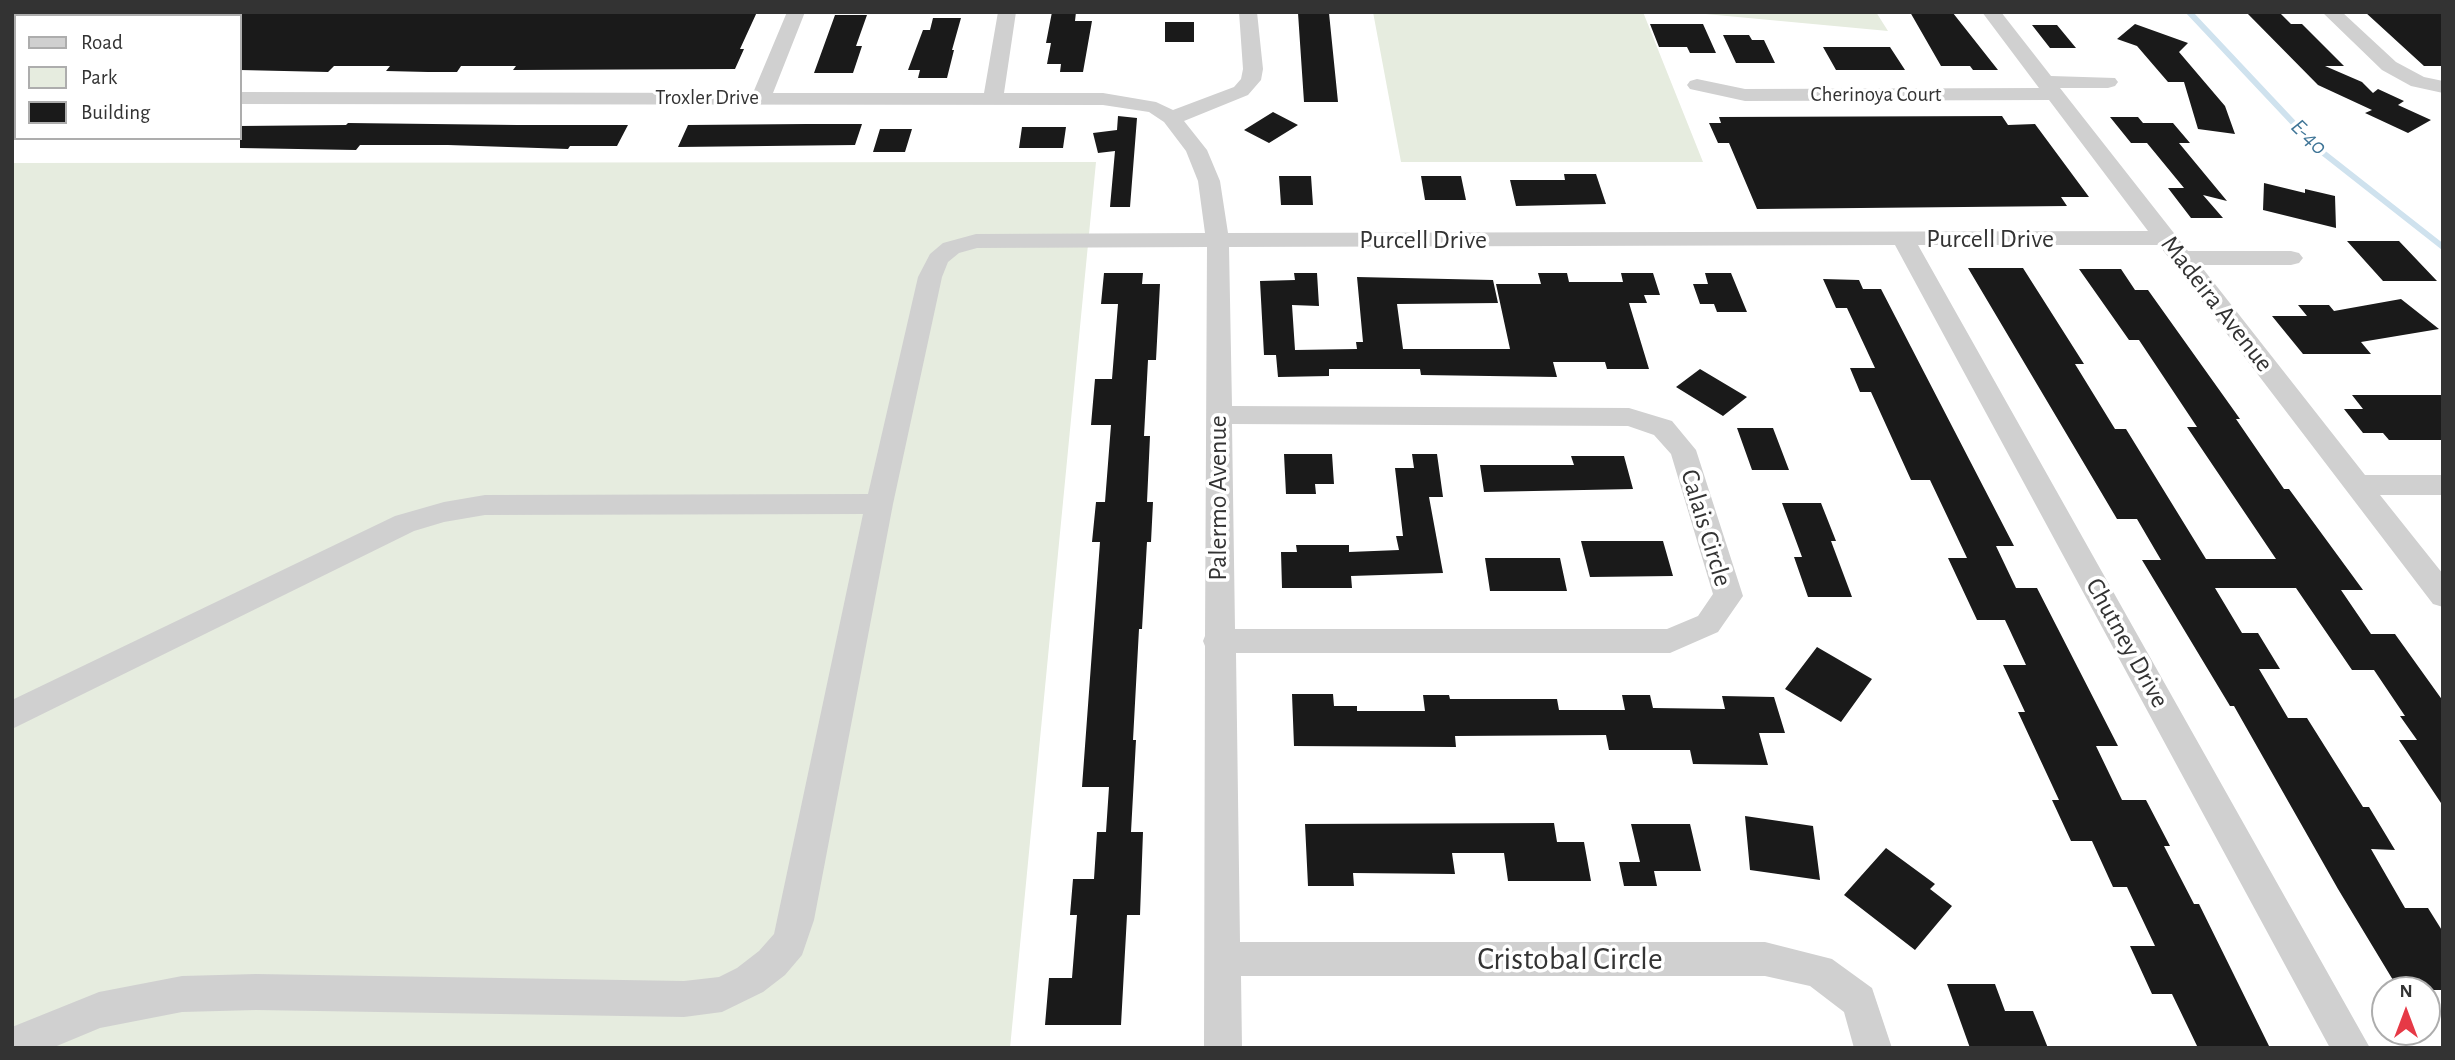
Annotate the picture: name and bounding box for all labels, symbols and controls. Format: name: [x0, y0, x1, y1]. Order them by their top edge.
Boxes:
legend: [14, 14, 242, 140]
text: Road: [81, 32, 123, 53]
text: Park: [81, 67, 117, 88]
street label: Cherinoya Court: [1811, 82, 1941, 108]
street label: Troxler Drive: [655, 85, 759, 111]
text: Building: [81, 102, 150, 123]
water label: E-40: [2285, 113, 2333, 161]
street label: Purcell Drive: [1926, 223, 2054, 255]
street label: Purcell Drive: [1359, 224, 1487, 256]
street label: Madeira Avenue: [2154, 230, 2280, 378]
street label: Palermo Avenue: [1202, 415, 1234, 581]
street label: Calais Circle: [1673, 466, 1739, 590]
street label: Chutney Drive: [2079, 573, 2175, 713]
street label: Cristobal Circle: [1477, 940, 1663, 978]
north arrow: [2371, 976, 2441, 1046]
text: N: [2399, 982, 2413, 1001]

